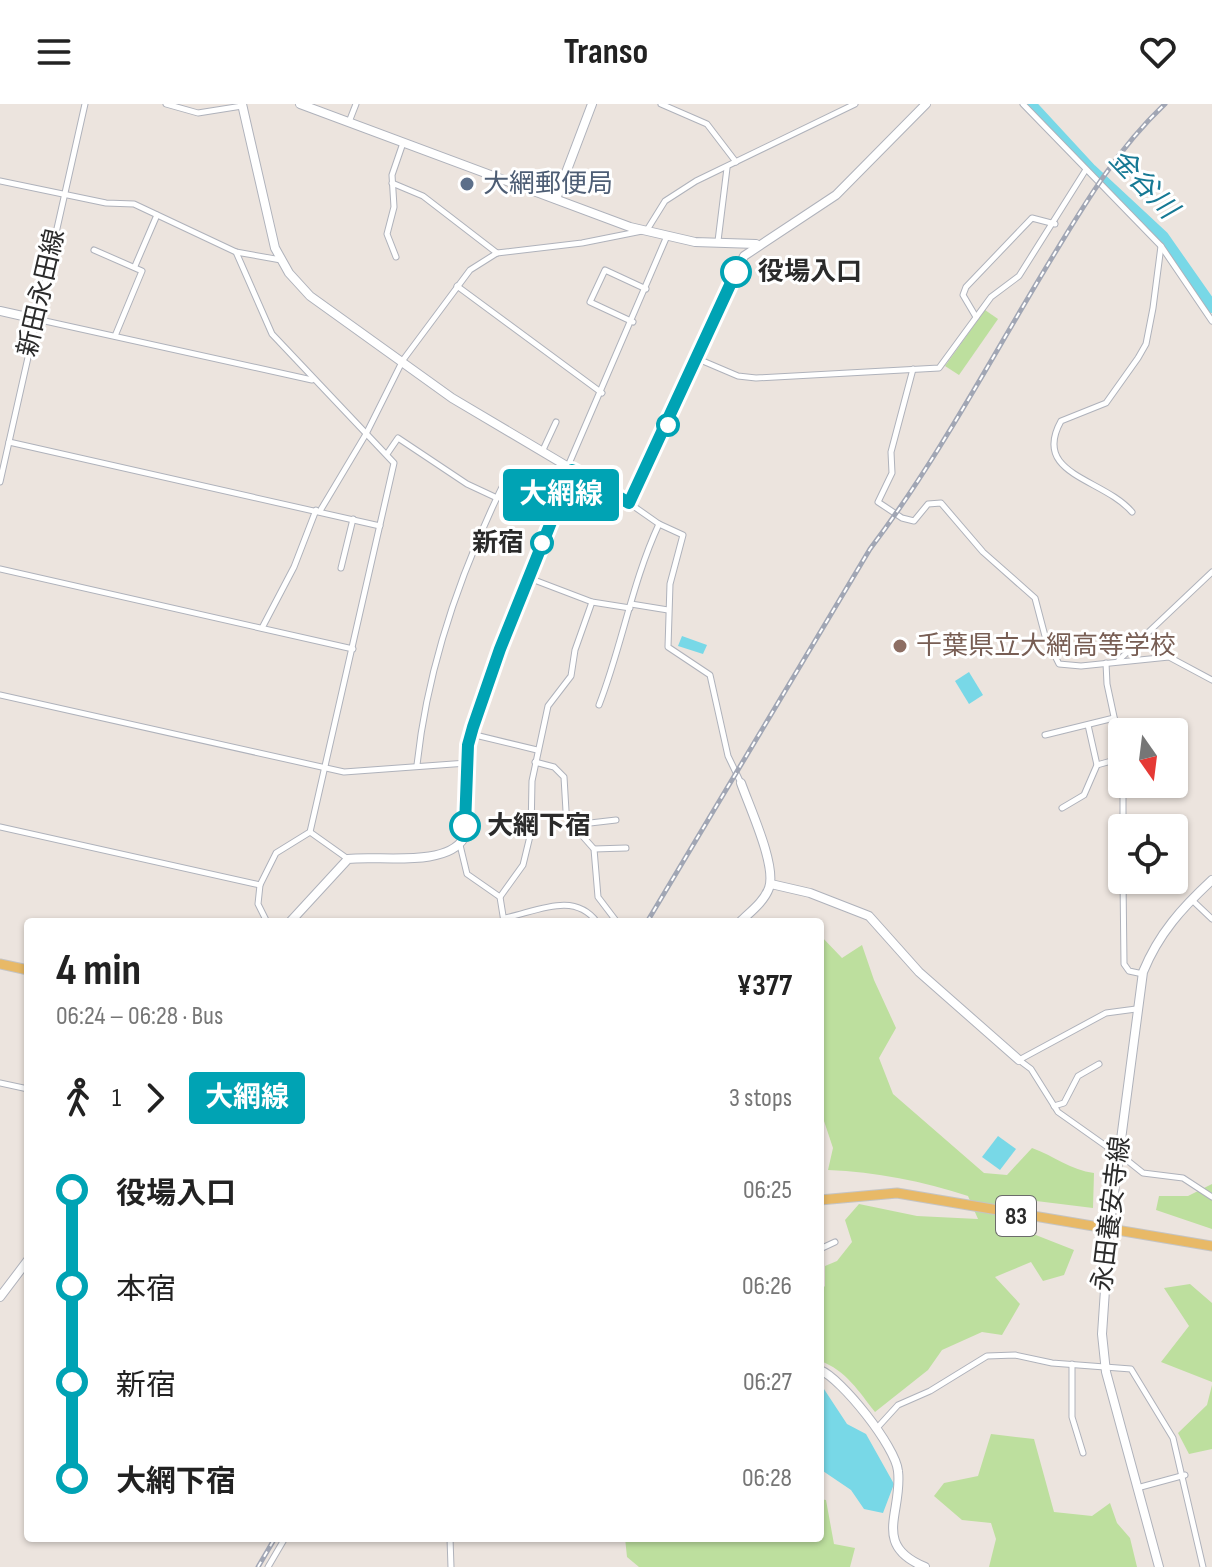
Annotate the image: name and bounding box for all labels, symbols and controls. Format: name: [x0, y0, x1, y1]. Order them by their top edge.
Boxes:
icon: menu: [32, 30, 76, 74]
icon: heart: [1136, 30, 1180, 74]
text: Transo: [564, 31, 648, 74]
water label: 金谷川: [1102, 142, 1186, 228]
place label: 大網郵便局: [483, 169, 613, 200]
marker: 大網郵便局: [458, 175, 476, 193]
street label: 新田永田線: [12, 226, 72, 360]
marker: 役場入口: [721, 257, 751, 287]
place label: 役場入口: [758, 257, 862, 288]
unlabelled marker: [657, 414, 679, 436]
line badge: 大網線: [515, 469, 607, 521]
text: 大網線: [519, 478, 603, 511]
place label: 新宿: [472, 528, 524, 559]
marker: 新宿: [531, 532, 553, 554]
place label: 千葉県立大網高等学校: [916, 631, 1176, 662]
marker: 千葉県立大網高等学校: [891, 637, 909, 655]
north arrow: [1108, 718, 1188, 798]
map controls: [1108, 718, 1188, 894]
marker: 大網下宿: [450, 811, 480, 841]
place label: 大網下宿: [487, 811, 591, 842]
button: locate: [1108, 814, 1188, 894]
text: 4 min: [56, 944, 141, 997]
text: ¥377: [737, 968, 792, 1004]
text: 06:24 – 06:28 · Bus: [56, 1001, 223, 1032]
icon: walk: [56, 1076, 100, 1120]
icon: forward: [133, 1076, 177, 1120]
text: 大網線: [205, 1081, 289, 1114]
text: 1: [112, 1083, 121, 1114]
text: 3 stops: [729, 1083, 792, 1114]
street label: 永田養安寺線: [1087, 1135, 1137, 1293]
text: 06:25: [743, 1175, 792, 1206]
text: 役場入口: [116, 1176, 236, 1212]
road number: 83: [996, 1196, 1036, 1236]
text: 06:26: [742, 1271, 792, 1302]
text: 本宿: [116, 1272, 176, 1308]
text: 06:27: [743, 1367, 792, 1398]
text: 新宿: [116, 1368, 176, 1404]
text: 06:28: [742, 1463, 792, 1494]
text: 大網下宿: [116, 1464, 236, 1500]

